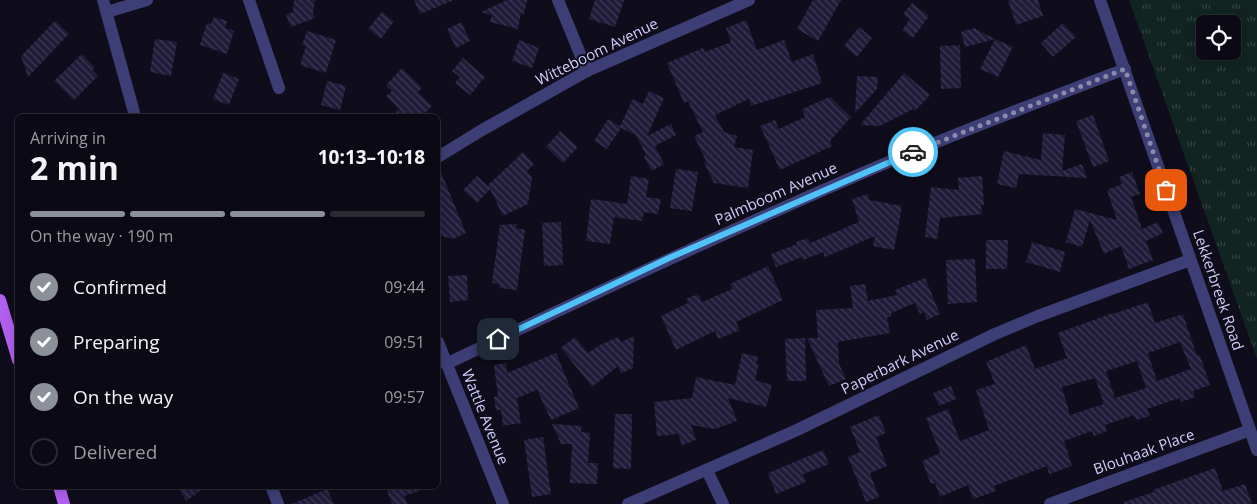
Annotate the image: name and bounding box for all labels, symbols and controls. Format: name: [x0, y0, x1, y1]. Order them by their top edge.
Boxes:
street label: Witteboom Avenue: [532, 13, 661, 89]
map controls: [1196, 15, 1241, 60]
button: locate: [1196, 15, 1241, 60]
text: Arriving in: [30, 127, 106, 149]
courier: [888, 127, 938, 177]
icon: car: [899, 138, 927, 166]
text: 10:13–10:18: [318, 144, 425, 170]
text: 2 min: [30, 146, 119, 189]
street label: Palmboom Avenue: [711, 157, 840, 229]
pin: [1145, 169, 1187, 211]
icon: bag: [1152, 176, 1180, 204]
text: On the way · 190 m: [30, 225, 173, 247]
street label: Lekkerbreek Road: [1189, 227, 1249, 353]
icon: check: [30, 273, 58, 301]
text: Confirmed: [73, 274, 167, 300]
text: 09:44: [384, 276, 425, 298]
pin: [477, 318, 519, 360]
street label: Paperbark Avenue: [837, 324, 962, 398]
icon: home: [484, 325, 512, 353]
icon: check: [30, 328, 58, 356]
text: Preparing: [73, 329, 160, 355]
text: 09:51: [384, 331, 425, 353]
street label: Wattle Avenue: [458, 366, 514, 467]
icon: check: [30, 383, 58, 411]
text: On the way: [73, 384, 173, 410]
text: 09:57: [384, 386, 425, 408]
street label: Blouhaak Place: [1090, 424, 1197, 479]
text: Delivered: [73, 439, 157, 465]

